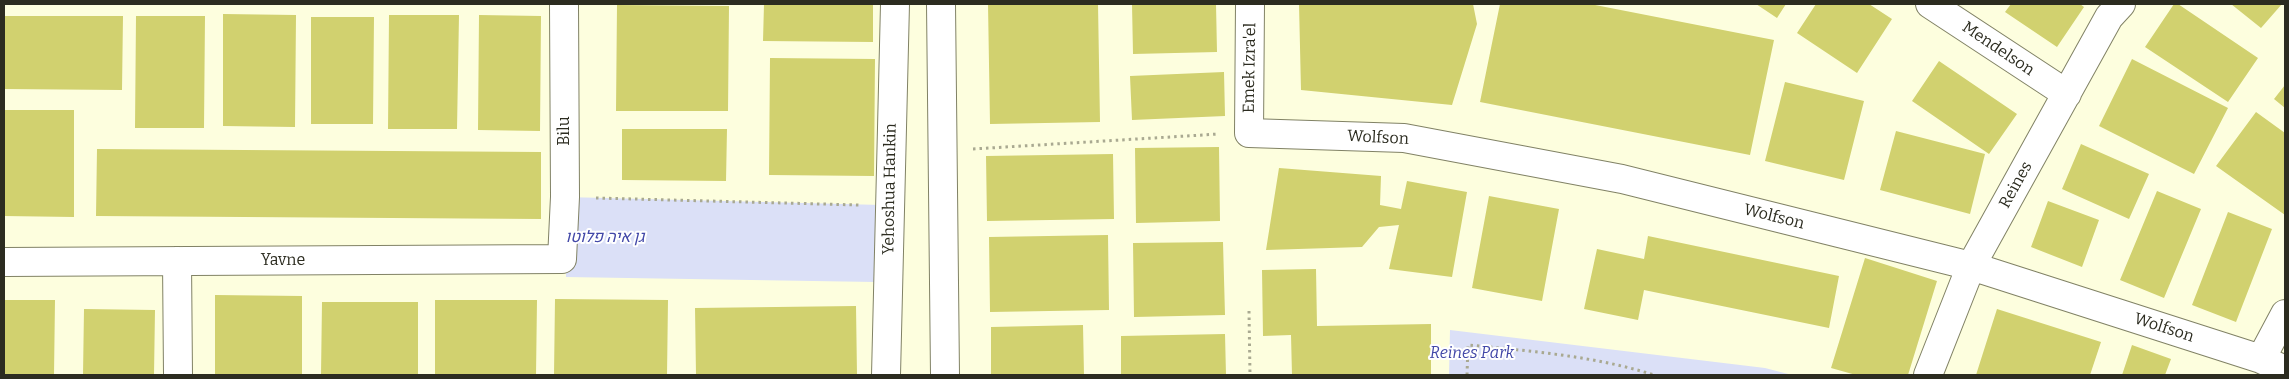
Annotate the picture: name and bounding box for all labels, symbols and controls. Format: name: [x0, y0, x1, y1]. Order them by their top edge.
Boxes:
street label: Mendelson: [1958, 18, 2038, 80]
street label: Emek Izra'el: [1240, 23, 1260, 113]
street label: Bilu: [555, 116, 575, 146]
street label: Yehoshua Hankin: [879, 123, 901, 255]
street label: Wolfson: [1347, 127, 1409, 149]
street label: Reines: [1995, 158, 2037, 212]
street label: Wolfson: [1742, 200, 1806, 234]
park label: גן איה פלוטו: [565, 228, 645, 248]
street label: Yavne: [261, 251, 305, 271]
street label: Wolfson: [2132, 309, 2196, 347]
park label: Reines Park: [1430, 344, 1514, 364]

